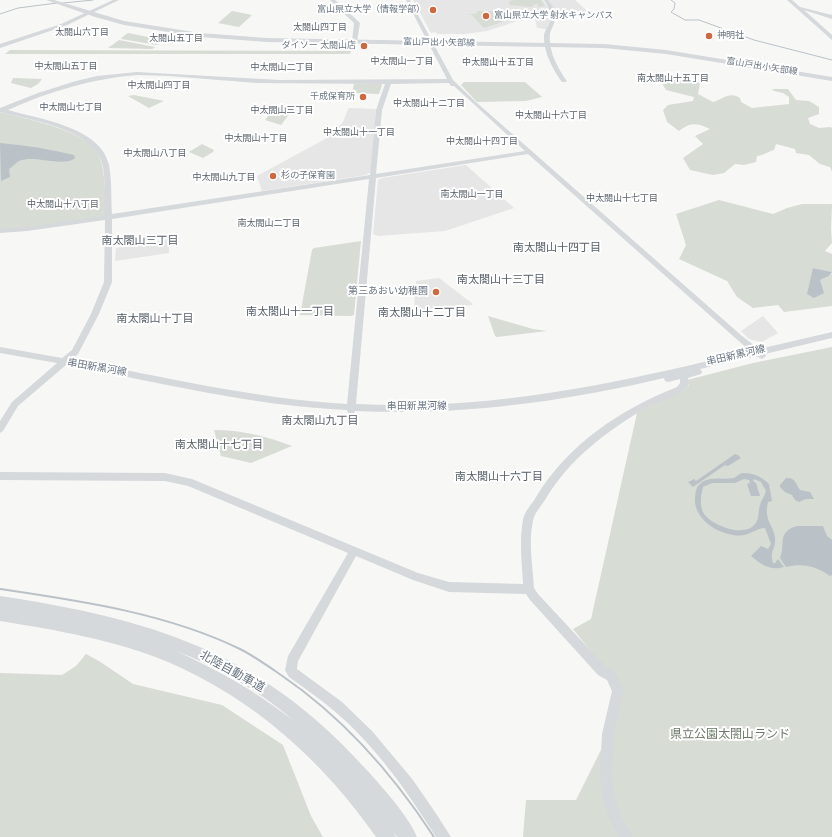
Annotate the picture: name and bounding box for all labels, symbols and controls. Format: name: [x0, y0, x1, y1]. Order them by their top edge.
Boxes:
place label: 富山県立大学（情報学部）: [317, 5, 425, 15]
marker: 富山県立大学（情報学部）: [428, 5, 438, 15]
marker: 富山県立大学 射水キャンパス: [481, 11, 491, 21]
place label: 富山県立大学 射水キャンパス: [494, 11, 613, 21]
district label: 太閤山四丁目: [293, 23, 347, 33]
district label: 太閤山六丁目: [55, 28, 109, 38]
marker: 神明社: [704, 31, 714, 41]
place label: 神明社: [717, 31, 744, 41]
district label: 太閤山五丁目: [149, 34, 203, 44]
street label: 富山戸出小矢部線: [403, 37, 475, 49]
place label: ダイソー 太閤山店: [282, 41, 356, 51]
marker: ダイソー 太閤山店: [359, 41, 369, 51]
street label: 富山戸出小矢部線: [726, 56, 798, 78]
district label: 中太閤山一丁目: [371, 57, 433, 67]
district label: 中太閤山十五丁目: [462, 58, 534, 68]
district label: 中太閤山五丁目: [35, 62, 97, 72]
district label: 中太閤山二丁目: [251, 63, 313, 73]
district label: 南太閤山十五丁目: [637, 74, 709, 84]
district label: 中太閤山四丁目: [128, 81, 190, 91]
place label: 千成保育所: [310, 92, 355, 102]
marker: 千成保育所: [358, 92, 368, 102]
district label: 中太閤山十二丁目: [393, 99, 465, 109]
district label: 中太閤山七丁目: [40, 103, 102, 113]
district label: 中太閤山三丁目: [251, 106, 313, 116]
district label: 中太閤山十六丁目: [515, 111, 587, 121]
district label: 中太閤山十一丁目: [323, 128, 395, 138]
district label: 中太閤山十丁目: [225, 134, 287, 144]
district label: 中太閤山十四丁目: [446, 137, 518, 147]
district label: 中太閤山八丁目: [124, 149, 186, 159]
marker: 杉の子保育園: [268, 171, 278, 181]
place label: 杉の子保育園: [281, 171, 335, 181]
district label: 中太閤山九丁目: [193, 173, 255, 183]
district label: 南太閤山一丁目: [441, 190, 503, 200]
district label: 中太閤山十七丁目: [586, 194, 658, 204]
district label: 中太閤山十八丁目: [27, 200, 99, 210]
district label: 南太閤山二丁目: [238, 219, 300, 229]
district label: 南太閤山三丁目: [102, 234, 178, 248]
district label: 南太閤山十四丁目: [513, 241, 601, 255]
district label: 南太閤山十三丁目: [457, 273, 545, 287]
place label: 第三あおい幼稚園: [348, 286, 428, 298]
marker: 第三あおい幼稚園: [431, 287, 441, 297]
district label: 南太閤山十一丁目: [246, 305, 334, 319]
district label: 南太閤山十二丁目: [378, 306, 466, 320]
district label: 南太閤山十丁目: [117, 312, 193, 326]
street label: 串田新黒河線: [705, 343, 767, 369]
street label: 串田新黒河線: [66, 357, 128, 379]
street label: 串田新黒河線: [387, 401, 447, 413]
district label: 南太閤山九丁目: [282, 414, 358, 428]
district label: 南太閤山十七丁目: [175, 438, 263, 452]
district label: 南太閤山十六丁目: [455, 470, 543, 484]
street label: 北陸自動車道: [197, 648, 267, 696]
park label: 県立公園太閤山ランド: [670, 728, 790, 742]

